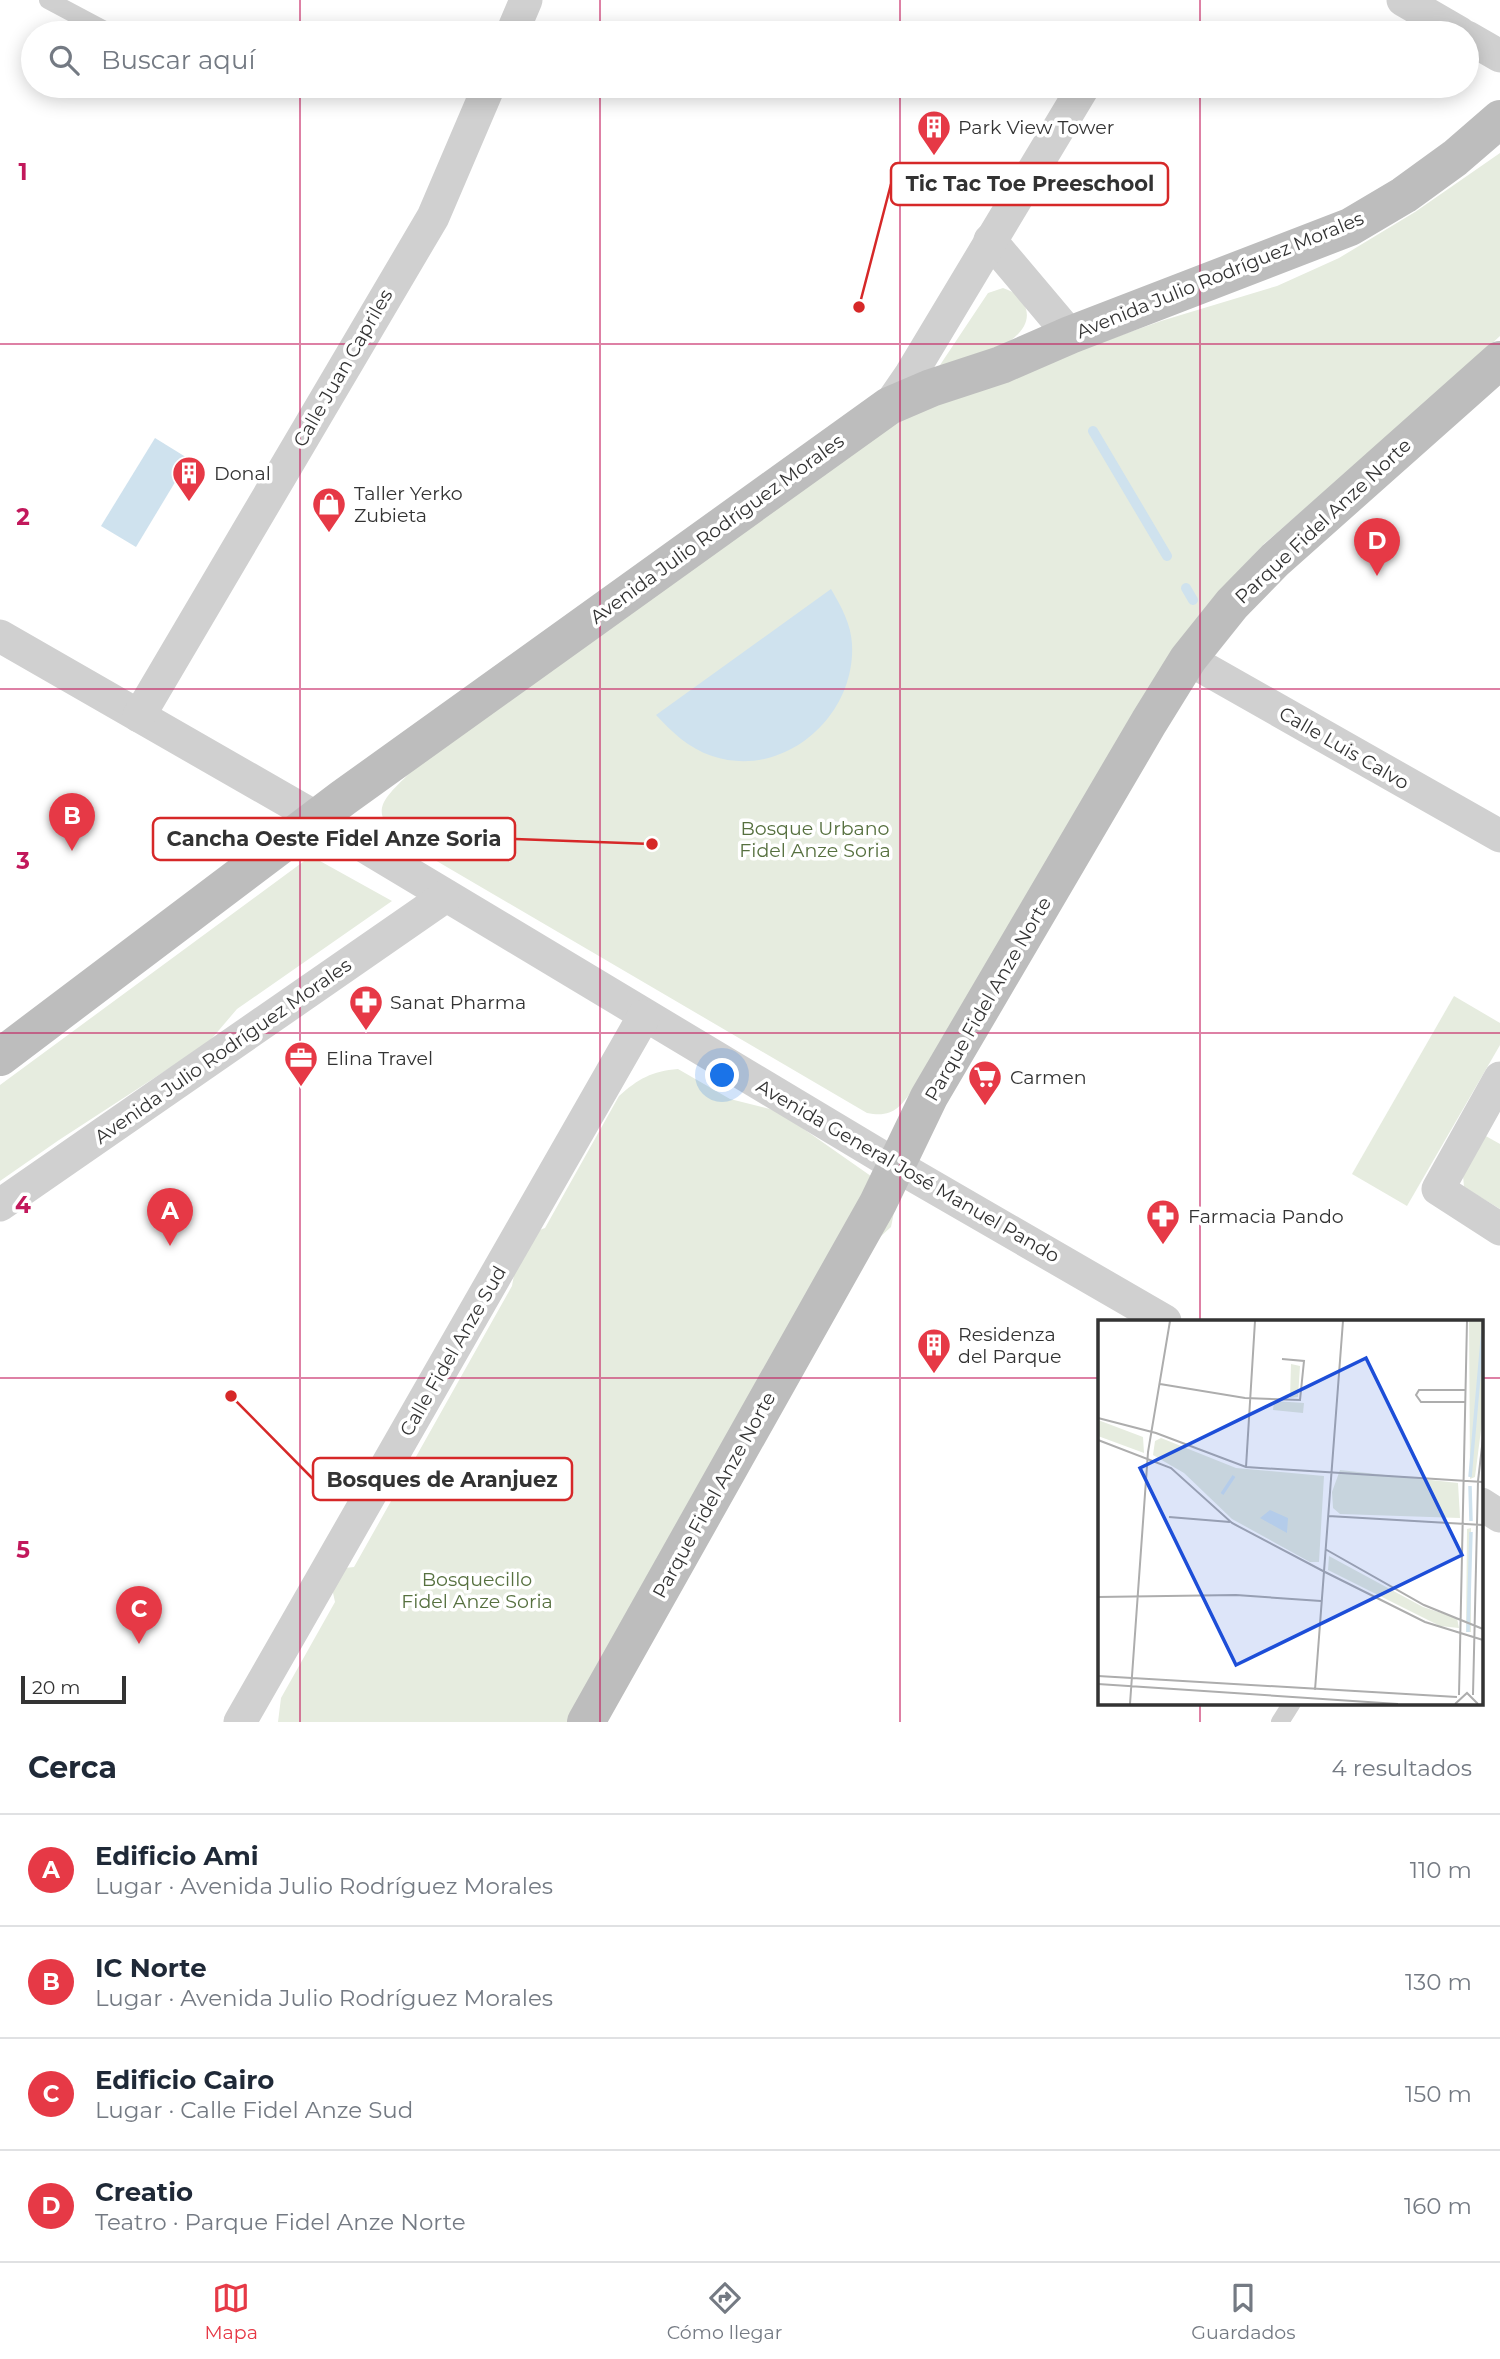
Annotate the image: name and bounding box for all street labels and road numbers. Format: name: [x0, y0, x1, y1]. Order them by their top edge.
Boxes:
street label: Avenida Julio Rodríguez Morales: [1073, 207, 1367, 343]
street label: Calle Juan Capriles: [288, 285, 398, 451]
street label: Avenida Julio Rodríguez Morales: [586, 429, 848, 629]
street label: Parque Fidel Anze Norte: [1230, 433, 1416, 609]
street label: Calle Luis Calvo: [1275, 702, 1413, 794]
street label: Parque Fidel Anze Norte: [920, 893, 1056, 1105]
street label: Avenida Julio Rodríguez Morales: [90, 953, 356, 1149]
street label: Avenida General José Manuel Pando: [752, 1074, 1064, 1268]
street label: Calle Fidel Anze Sud: [395, 1262, 511, 1440]
street label: Parque Fidel Anze Norte: [648, 1388, 780, 1602]

